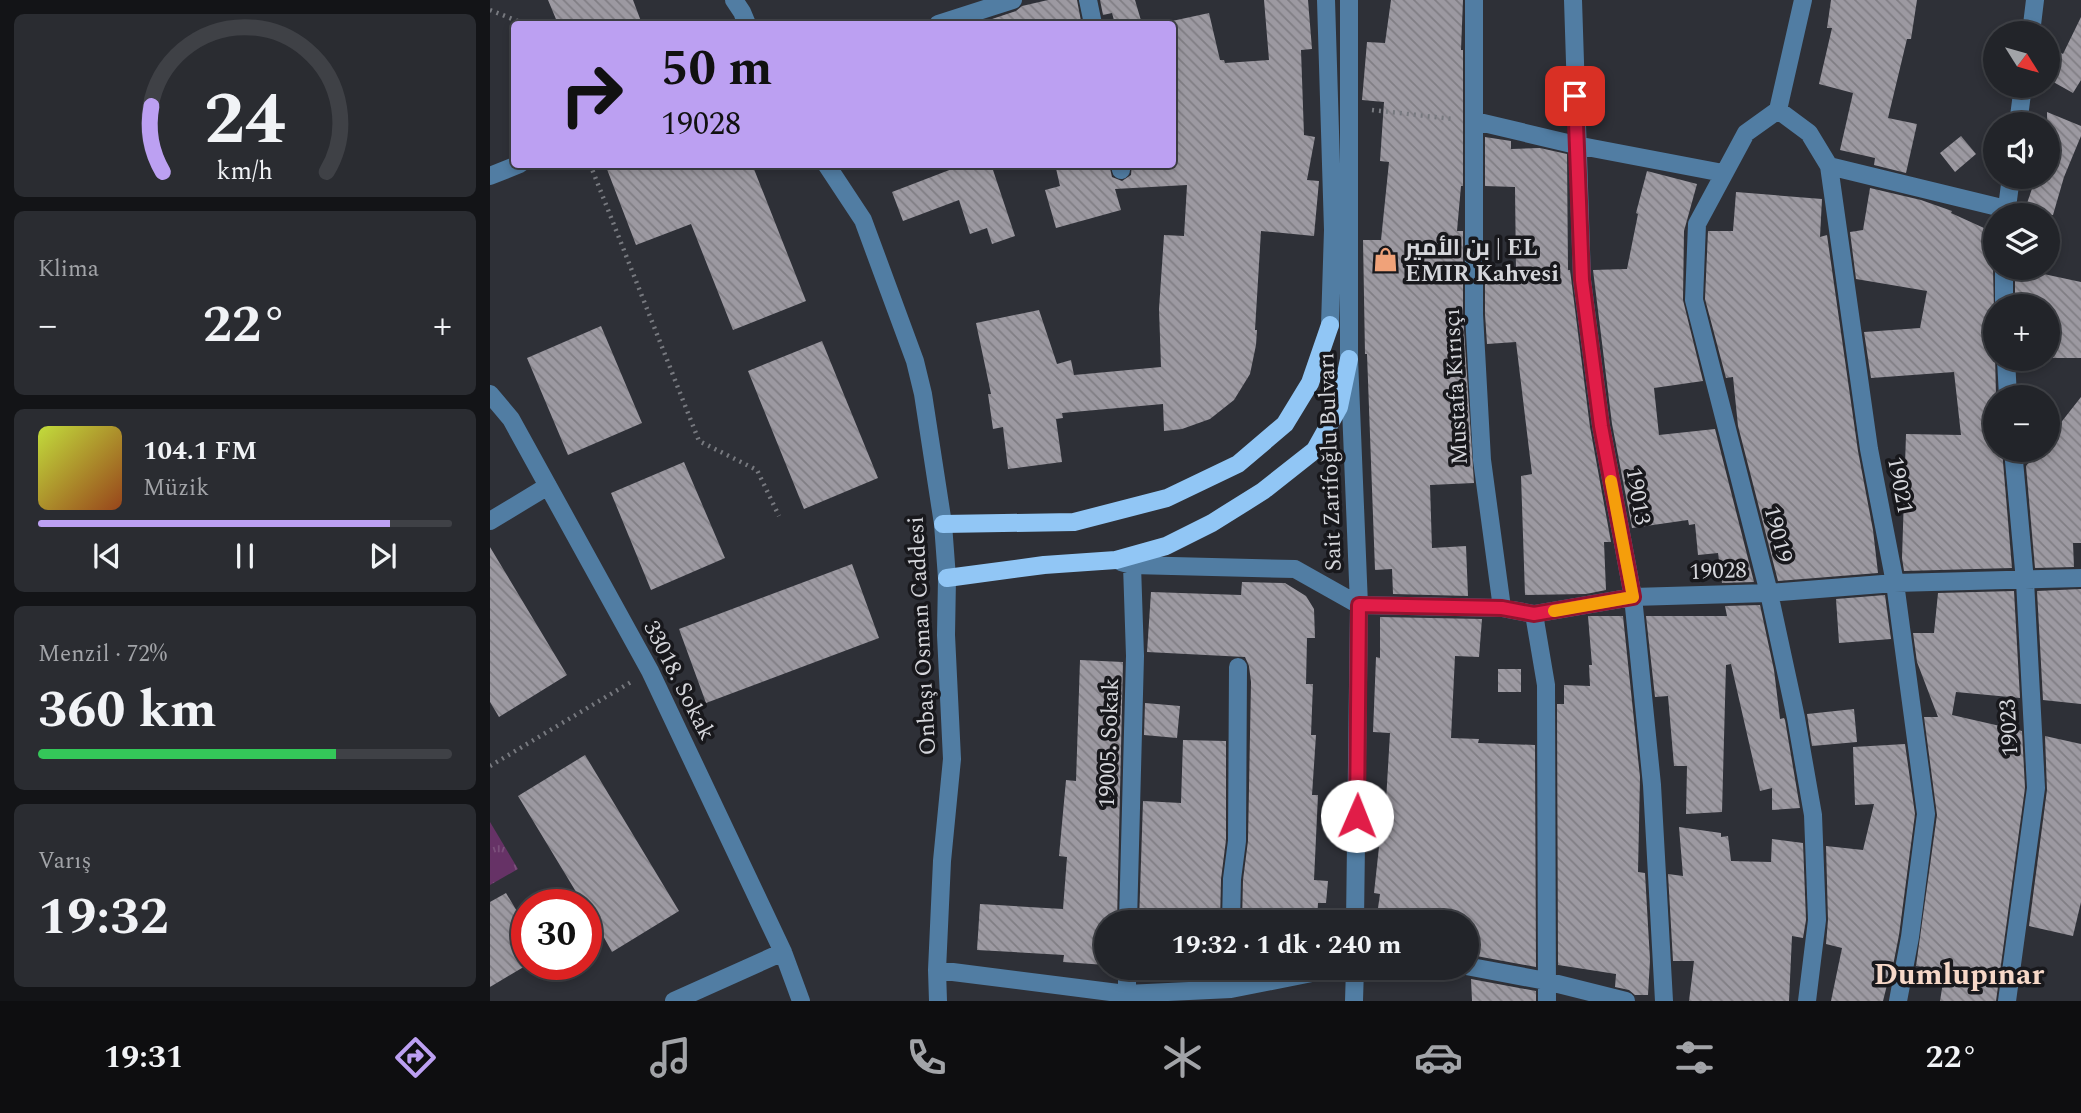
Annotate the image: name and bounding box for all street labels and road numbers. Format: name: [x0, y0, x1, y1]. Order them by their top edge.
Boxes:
street label: Mustafa Kırısçı: [1435, 308, 1478, 466]
street label: Sait Zarifoğlu Bulvarı: [1309, 352, 1352, 572]
street label: 19021: [1877, 454, 1922, 517]
street label: 19013: [1615, 465, 1660, 528]
street label: 19019: [1754, 502, 1801, 566]
street label: Onbaşı Osman Caddesi: [899, 516, 946, 756]
street label: 19028: [1689, 553, 1747, 590]
street label: 33018. Sokak: [633, 615, 724, 747]
street label: 19005. Sokak: [1090, 677, 1129, 809]
street label: 19023: [1991, 698, 2028, 758]

